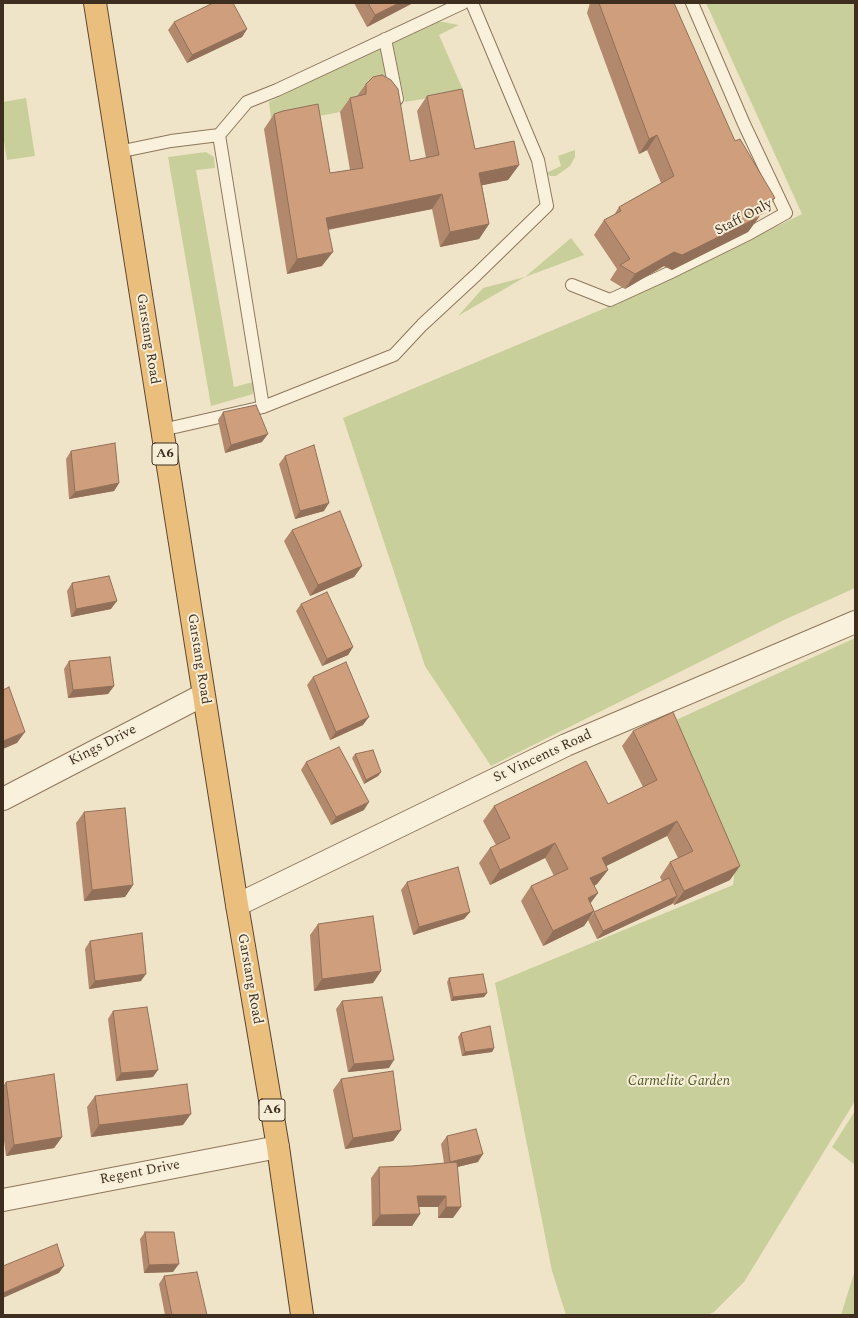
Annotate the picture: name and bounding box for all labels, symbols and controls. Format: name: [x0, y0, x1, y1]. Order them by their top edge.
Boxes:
street label: Staff Only: [712, 196, 776, 240]
street label: Garstang Road: [132, 292, 162, 386]
road number: A6: [152, 443, 178, 465]
street label: Garstang Road: [183, 612, 213, 706]
street label: Kings Drive: [66, 722, 140, 770]
street label: St Vincents Road: [491, 727, 595, 787]
street label: Garstang Road: [233, 932, 265, 1026]
park label: Carmelite Garden: [628, 1074, 730, 1090]
road number: A6: [259, 1099, 285, 1121]
street label: Regent Drive: [99, 1157, 181, 1189]

